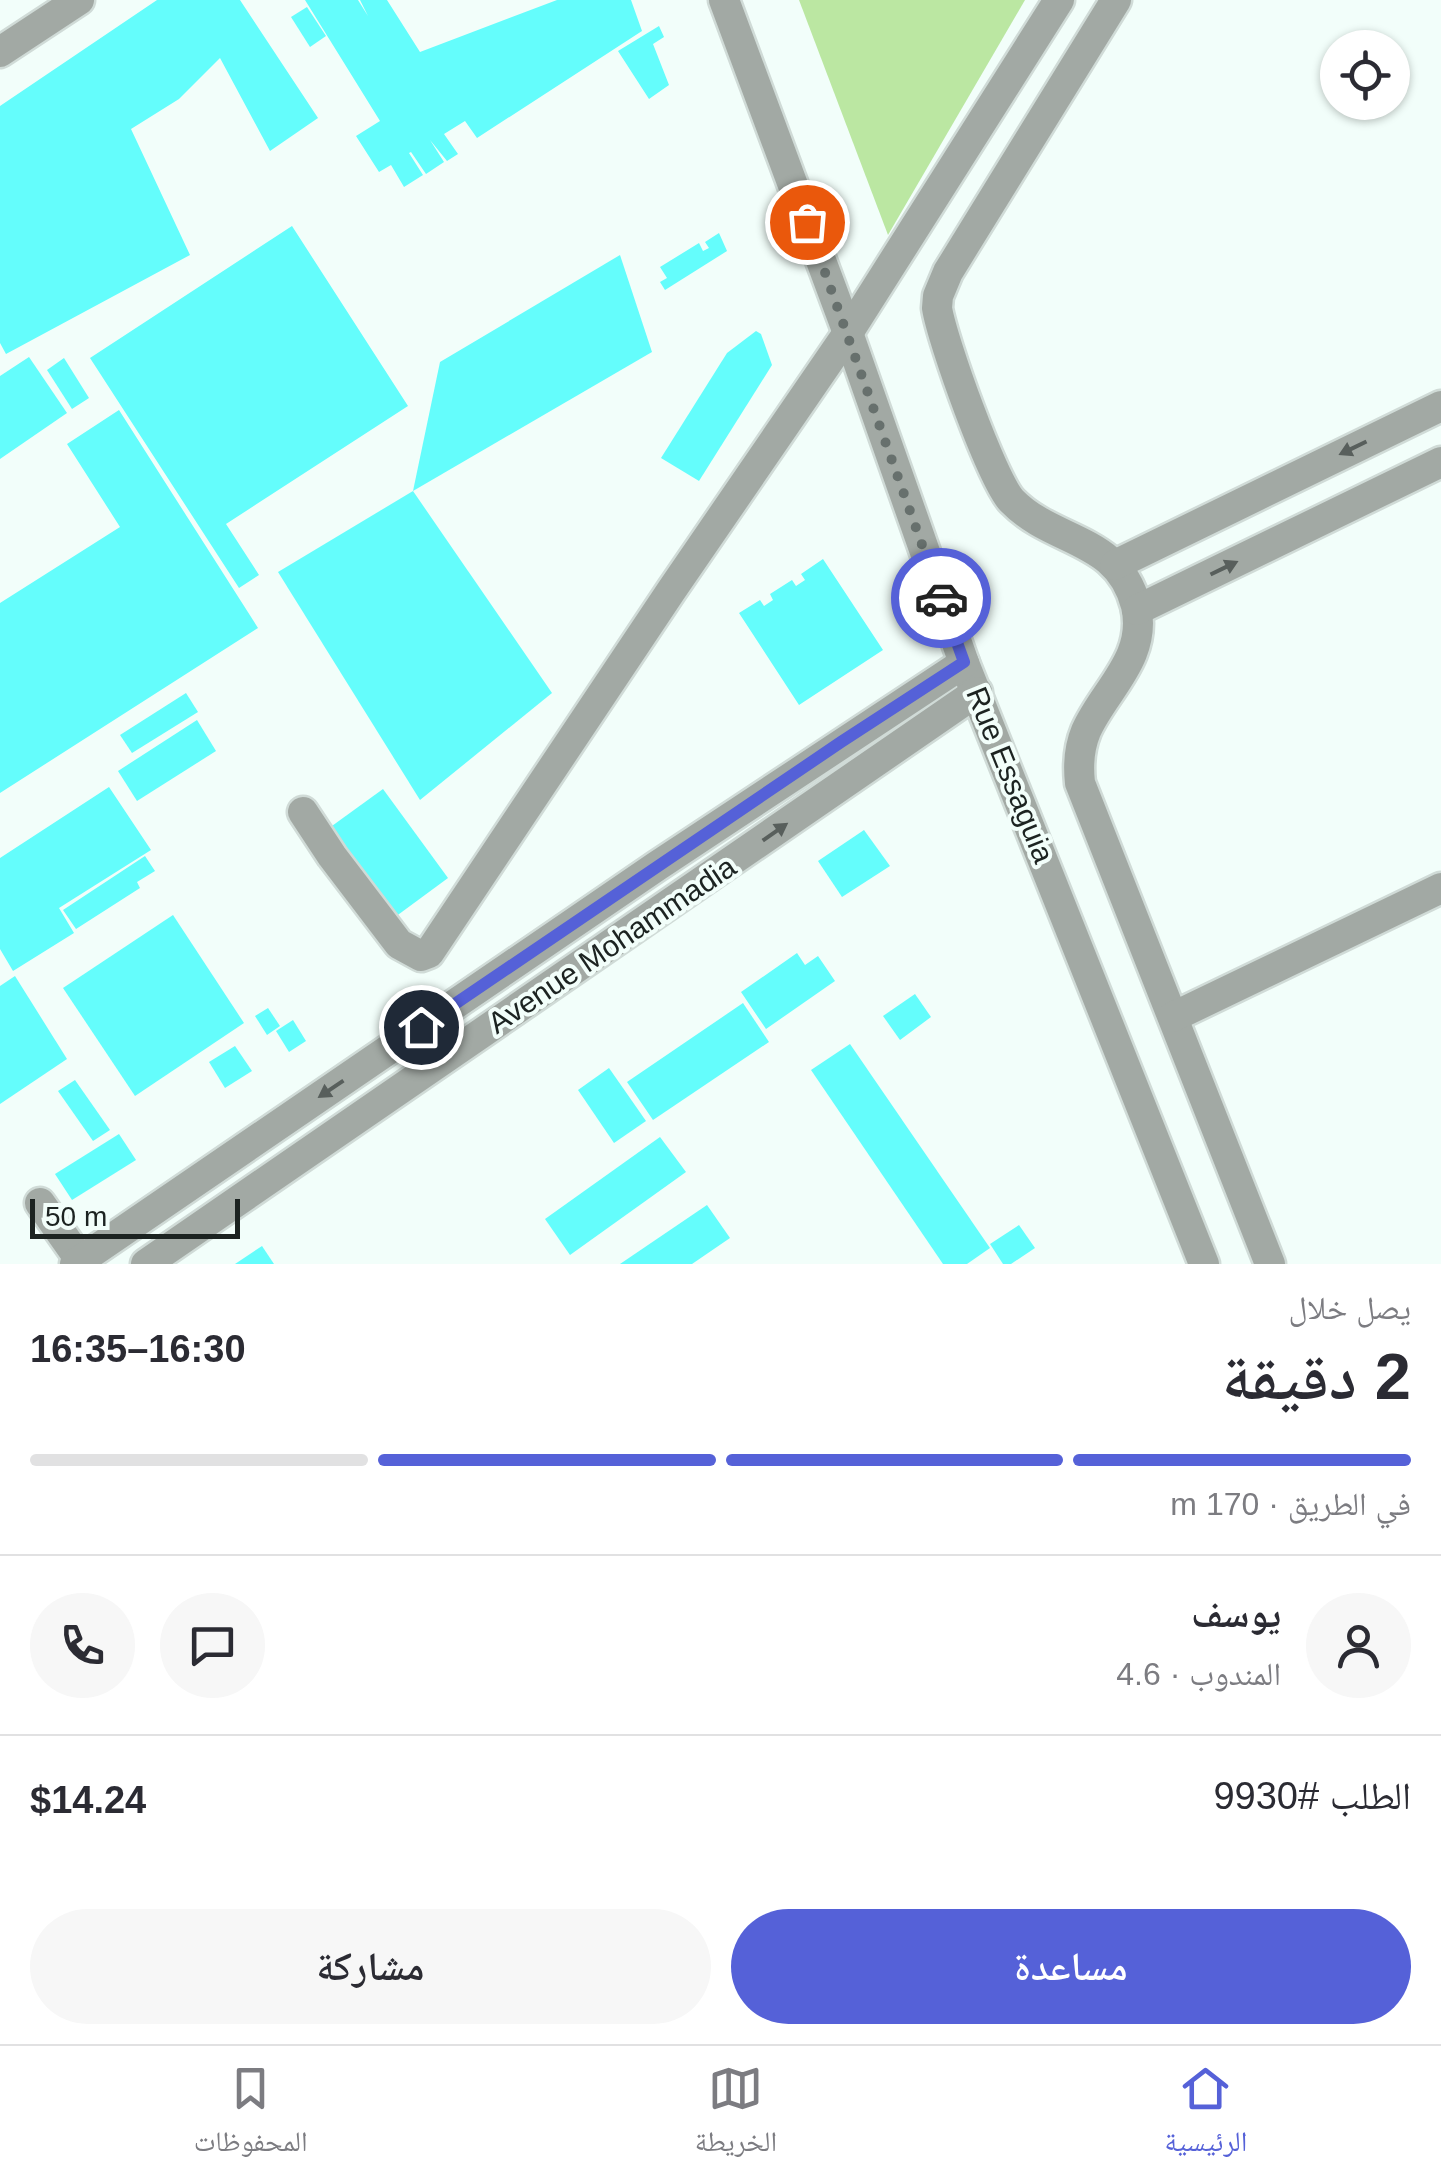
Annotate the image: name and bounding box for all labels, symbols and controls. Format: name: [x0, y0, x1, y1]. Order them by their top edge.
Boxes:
map controls: [1320, 30, 1410, 120]
button: locate: [1320, 30, 1410, 120]
pin: [765, 180, 850, 265]
icon: bag: [780, 195, 835, 250]
one-way arrow: [1339, 440, 1368, 457]
courier: [891, 548, 991, 648]
one-way arrow: [1210, 559, 1239, 576]
icon: car: [914, 571, 969, 626]
street label: Rue Essaguia: [960, 682, 1061, 868]
one-way arrow: [761, 823, 788, 842]
street label: Avenue Mohammadia: [482, 849, 742, 1040]
pin: [379, 985, 464, 1070]
icon: home: [394, 1000, 449, 1055]
one-way arrow: [318, 1079, 345, 1097]
scale bar: [30, 1194, 240, 1238]
text: 50 m: [45, 1201, 107, 1232]
text: يصل خلال: [1288, 1290, 1411, 1326]
text: 16:30–16:35: [30, 1328, 246, 1370]
text: 2 دقيقة: [1222, 1340, 1411, 1413]
text: في الطريق · 170 m: [1170, 1486, 1411, 1522]
button: phone: [30, 1593, 135, 1698]
button: chat: [160, 1593, 265, 1698]
text: يوسف: [1191, 1593, 1281, 1635]
button: person: [1306, 1593, 1411, 1698]
text: المندوب · 4.6: [1116, 1656, 1281, 1692]
text: الطلب #9930: [1213, 1775, 1411, 1817]
text: $14.24: [30, 1779, 146, 1821]
button: مشاركة: [30, 1909, 711, 2024]
button: مساعدة: [731, 1909, 1411, 2024]
tab: المحفوظات: [194, 2061, 308, 2169]
tab: الخريطة: [695, 2061, 777, 2169]
tab: الرئيسية: [1164, 2061, 1247, 2169]

